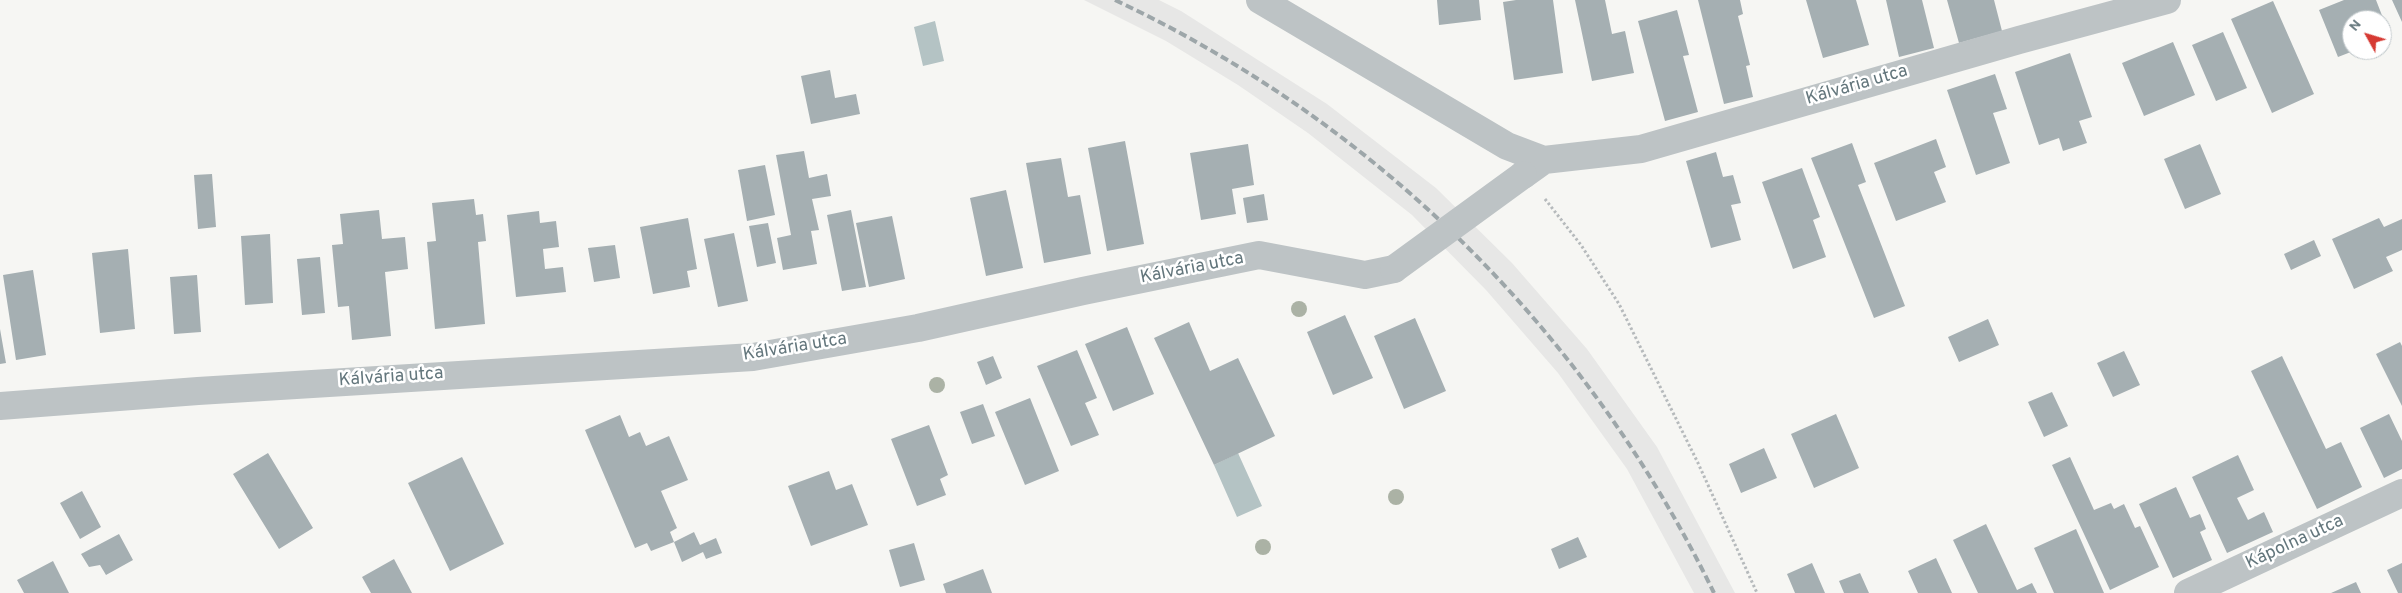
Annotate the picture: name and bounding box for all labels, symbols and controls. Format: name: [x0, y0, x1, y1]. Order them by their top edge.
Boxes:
north arrow: [2342, 10, 2392, 60]
text: N: [2346, 17, 2366, 35]
street label: Kálvária utca: [1804, 61, 1910, 111]
street label: Kálvária utca: [1138, 248, 1246, 290]
street label: Kálvária utca: [741, 329, 849, 367]
street label: Kálvária utca: [338, 364, 444, 392]
street label: Kápolna utca: [2243, 511, 2347, 575]

